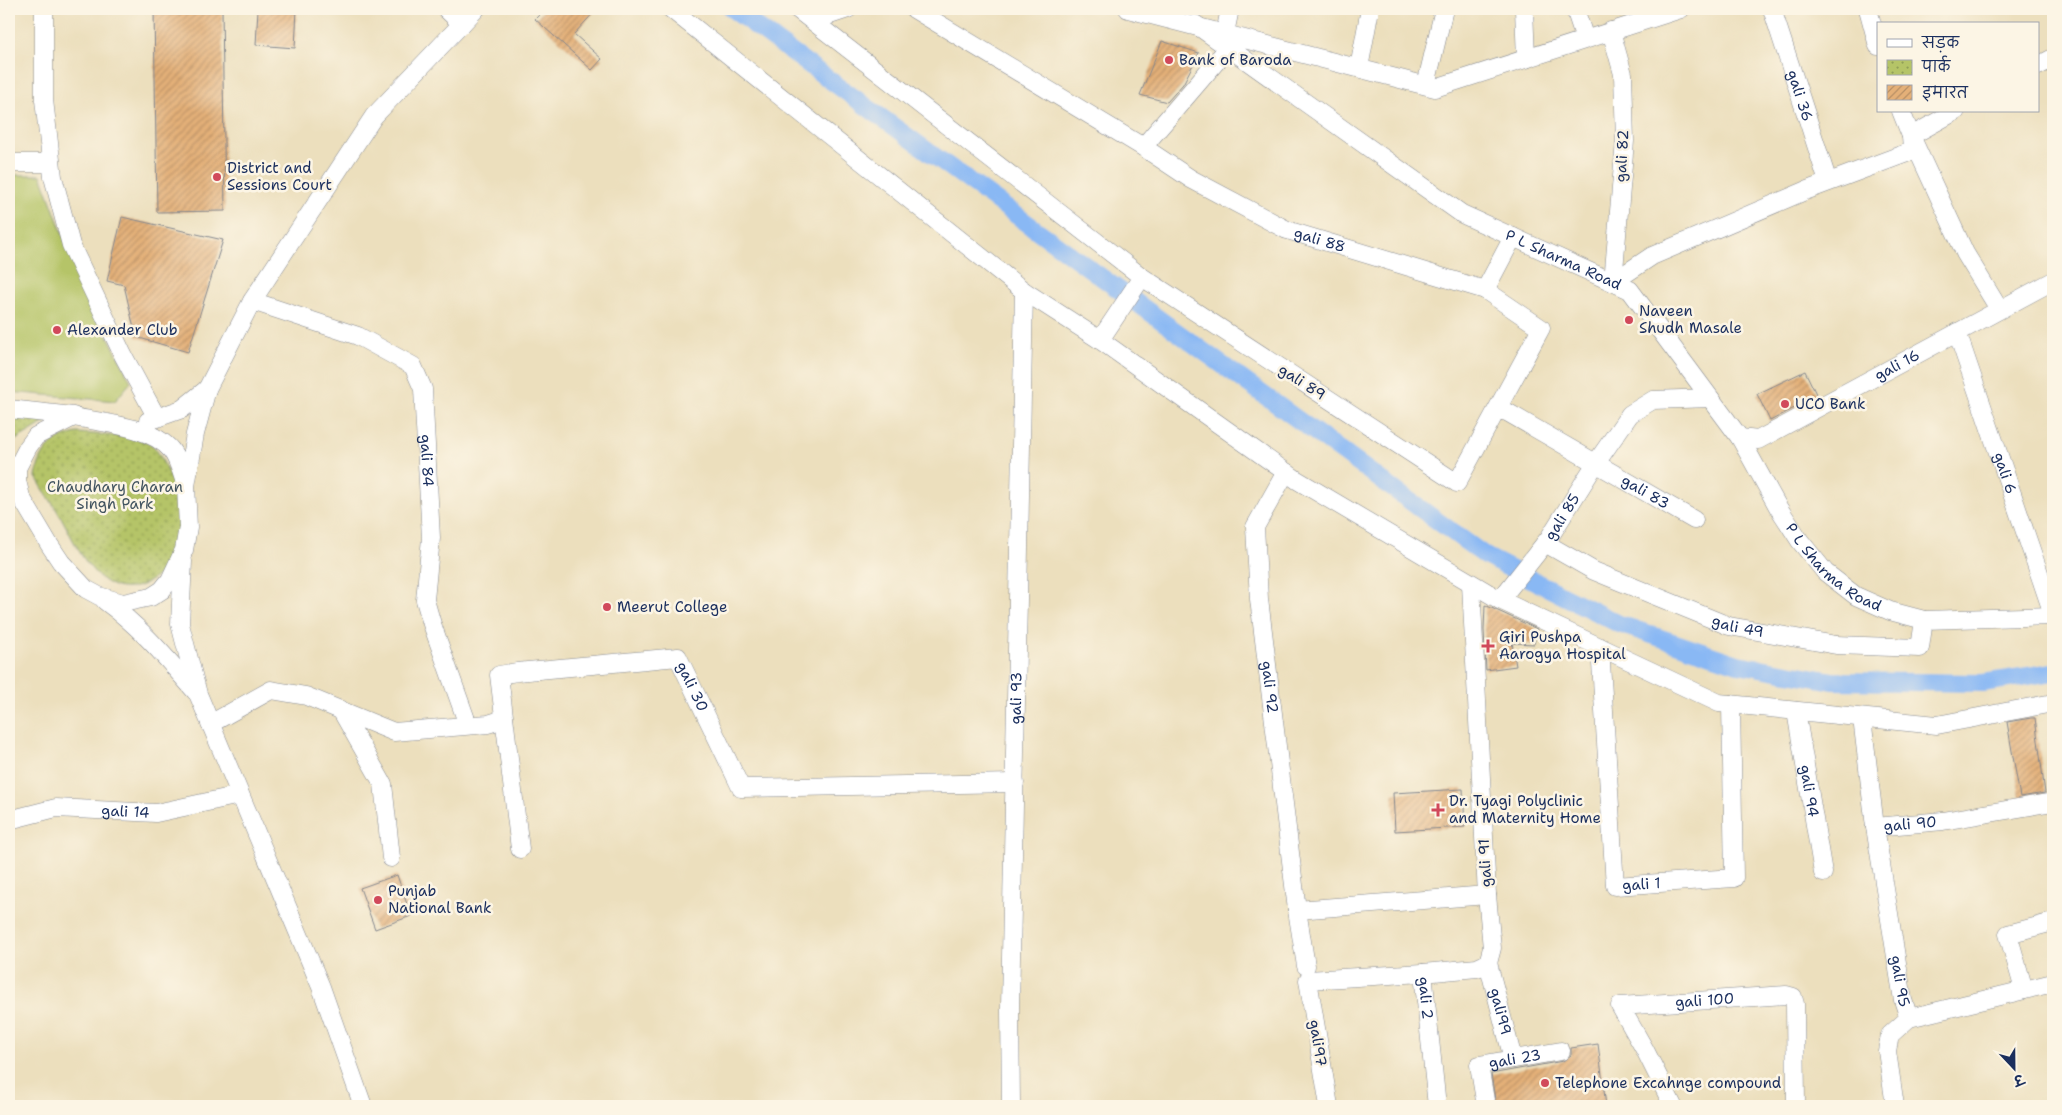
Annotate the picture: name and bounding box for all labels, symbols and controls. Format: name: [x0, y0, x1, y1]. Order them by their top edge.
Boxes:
legend: [1877, 22, 2040, 112]
text: सड़क: [1921, 33, 1960, 53]
place label: Bank of Baroda: [1179, 50, 1292, 70]
marker: Bank of Baroda: [1163, 54, 1175, 66]
text: पार्क: [1921, 55, 1952, 77]
street label: gali 36: [1782, 67, 1818, 124]
text: इमारत: [1922, 83, 1969, 103]
street label: gali 82: [1611, 129, 1633, 183]
place label: District and Sessions Court: [227, 158, 332, 195]
marker: District and Sessions Court: [211, 171, 223, 183]
street label: gali 88: [1292, 223, 1348, 257]
street label: P L Sharma Road: [1502, 225, 1625, 295]
place label: Naveen Shudh Masale: [1639, 301, 1742, 338]
marker: Naveen Shudh Masale: [1623, 314, 1635, 326]
place label: Alexander Club: [67, 320, 178, 340]
marker: Alexander Club: [51, 324, 63, 336]
street label: gali 16: [1871, 345, 1923, 385]
street label: gali 89: [1275, 359, 1329, 405]
place label: UCO Bank: [1795, 394, 1866, 414]
marker: UCO Bank: [1779, 398, 1791, 410]
street label: gali 84: [415, 434, 438, 487]
street label: gali 6: [1989, 450, 2021, 497]
street label: gali 83: [1618, 470, 1673, 514]
park label: Chaudhary Charan Singh Park: [47, 477, 183, 514]
street label: gali 85: [1540, 490, 1584, 544]
street label: P L Sharma Road: [1781, 519, 1885, 616]
place label: Meerut College: [617, 597, 727, 617]
marker: Meerut College: [601, 601, 613, 613]
street label: gali 49: [1709, 610, 1765, 642]
place label: Giri Pushpa Aarogya Hospital: [1499, 627, 1626, 664]
marker: Giri Pushpa Aarogya Hospital: [1481, 639, 1495, 653]
street label: gali 30: [672, 658, 713, 715]
street label: gali 92: [1257, 660, 1283, 714]
street label: gali 93: [1006, 672, 1027, 725]
street label: gali 94: [1795, 763, 1824, 819]
place label: Dr. Tyagi Polyclinic and Maternity Home: [1449, 791, 1601, 828]
street label: gali 14: [101, 800, 150, 823]
marker: Dr. Tyagi Polyclinic and Maternity Home: [1431, 803, 1445, 817]
street label: gali 90: [1883, 812, 1937, 836]
street label: gali 91: [1474, 838, 1496, 888]
street label: gali 1: [1622, 873, 1661, 895]
place label: Punjab National Bank: [388, 881, 492, 918]
marker: Punjab National Bank: [372, 894, 384, 906]
street label: gali 95: [1886, 954, 1915, 1009]
street label: gali 2: [1413, 976, 1438, 1020]
street label: gali99: [1485, 986, 1516, 1037]
street label: gali 100: [1674, 988, 1735, 1012]
street label: gali97: [1304, 1018, 1332, 1068]
north arrow: [1990, 1042, 2040, 1092]
street label: gali 23: [1487, 1045, 1542, 1073]
text: उ: [2010, 1069, 2028, 1091]
place label: Telephone Excahnge compound: [1555, 1073, 1782, 1093]
marker: Telephone Excahnge compound: [1539, 1077, 1551, 1089]

